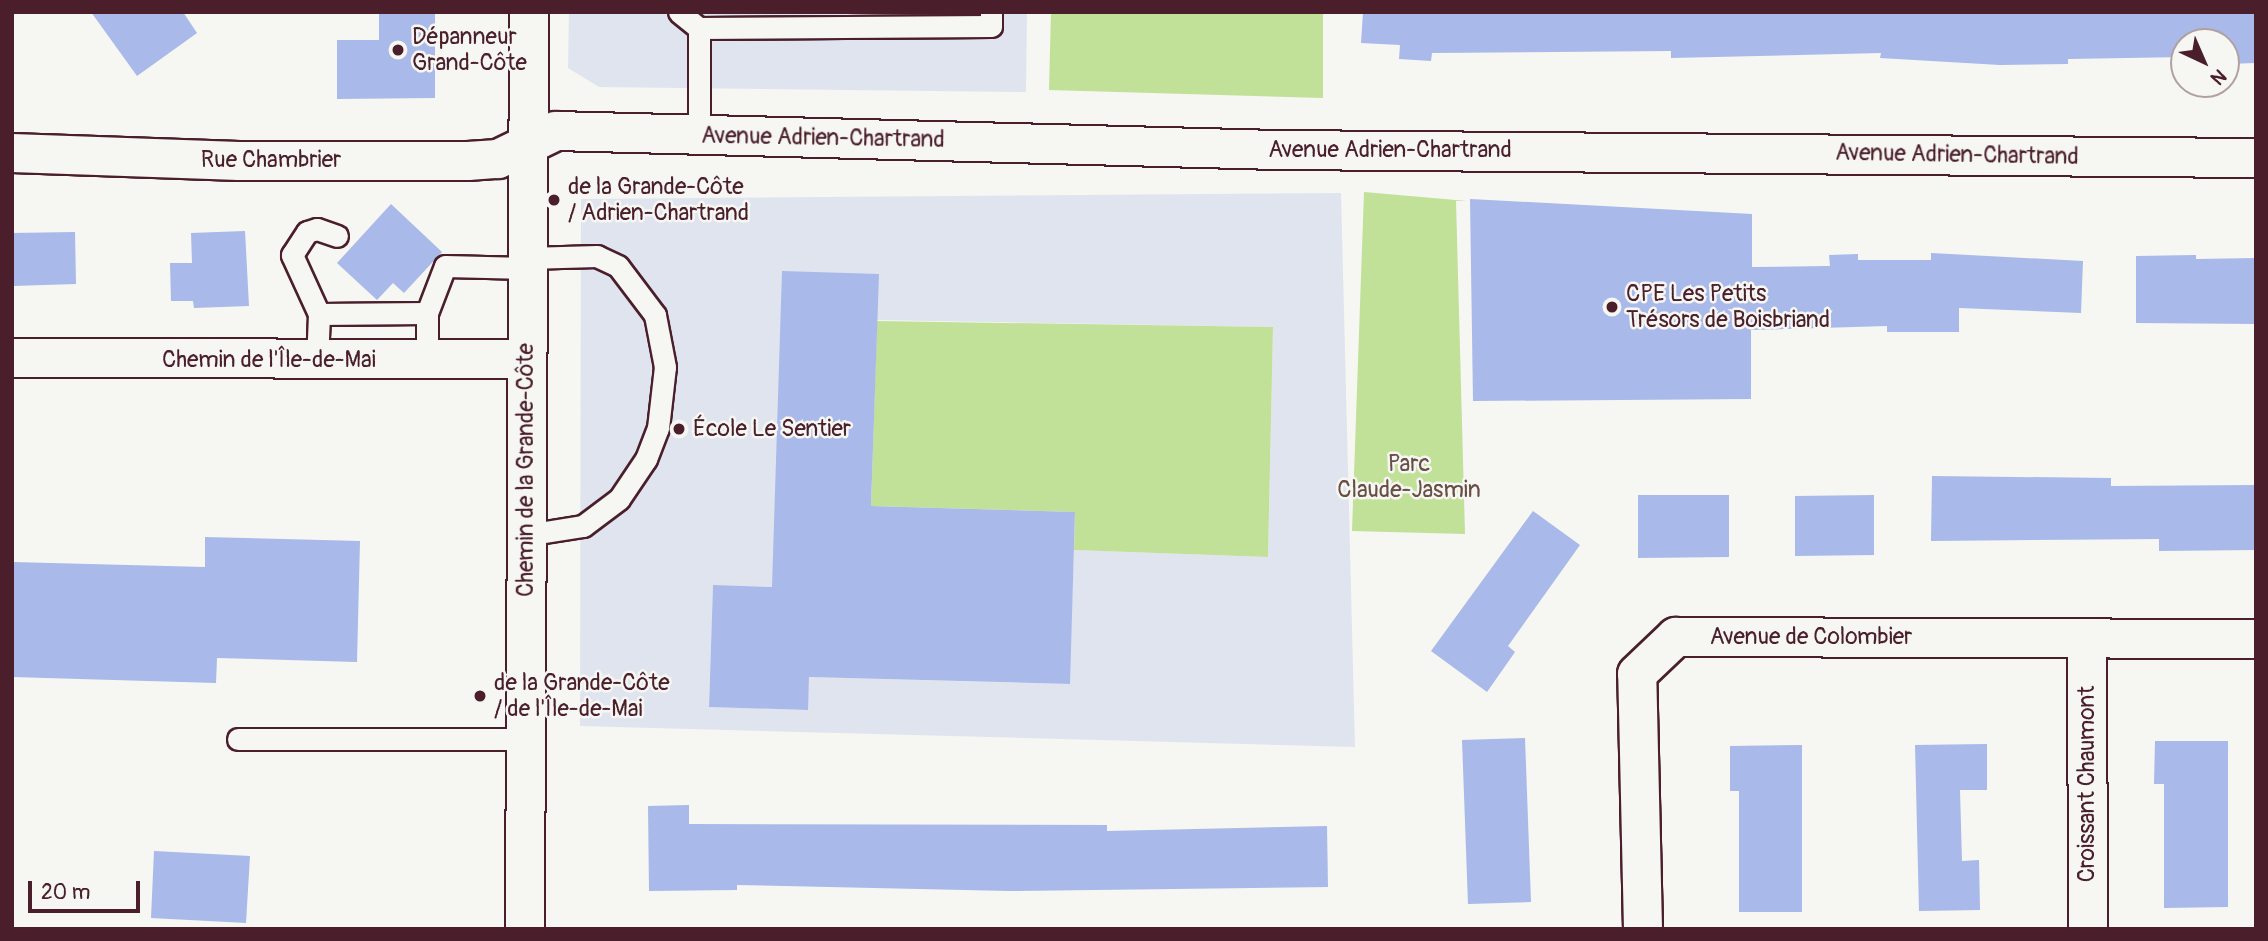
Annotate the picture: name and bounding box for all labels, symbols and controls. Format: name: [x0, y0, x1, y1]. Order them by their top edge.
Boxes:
place label: Dépanneur Grand-Côte: [412, 23, 527, 77]
north arrow: [2170, 28, 2240, 98]
marker: Dépanneur Grand-Côte: [390, 42, 406, 58]
text: N: [2205, 64, 2231, 90]
street label: Avenue Adrien-Chartrand: [701, 122, 945, 154]
street label: Avenue Adrien-Chartrand: [1268, 136, 1512, 164]
street label: Avenue Adrien-Chartrand: [1835, 139, 2079, 171]
street label: Rue Chambrier: [201, 146, 341, 174]
place label: de la Grande-Côte / Adrien-Chartrand: [568, 173, 749, 227]
marker: de la Grande-Côte / Adrien-Chartrand: [546, 192, 562, 208]
place label: CPE Les Petits Trésors de Boisbriand: [1626, 280, 1830, 334]
marker: CPE Les Petits Trésors de Boisbriand: [1604, 299, 1620, 315]
street label: Chemin de la Grande-Côte: [512, 343, 540, 597]
street label: Chemin de l'Île-de-Mai: [162, 346, 376, 374]
place label: École Le Sentier: [693, 415, 851, 443]
marker: École Le Sentier: [671, 421, 687, 437]
park label: Parc Claude-Jasmin: [1337, 450, 1481, 504]
street label: Avenue de Colombier: [1710, 623, 1912, 651]
place label: de la Grande-Côte / de l'Île-de-Mai: [494, 669, 669, 723]
street label: Croissant Chaumont: [2073, 686, 2101, 882]
marker: de la Grande-Côte / de l'Île-de-Mai: [472, 688, 488, 704]
scale bar: [32, 867, 144, 911]
text: 20 m: [41, 879, 90, 906]

